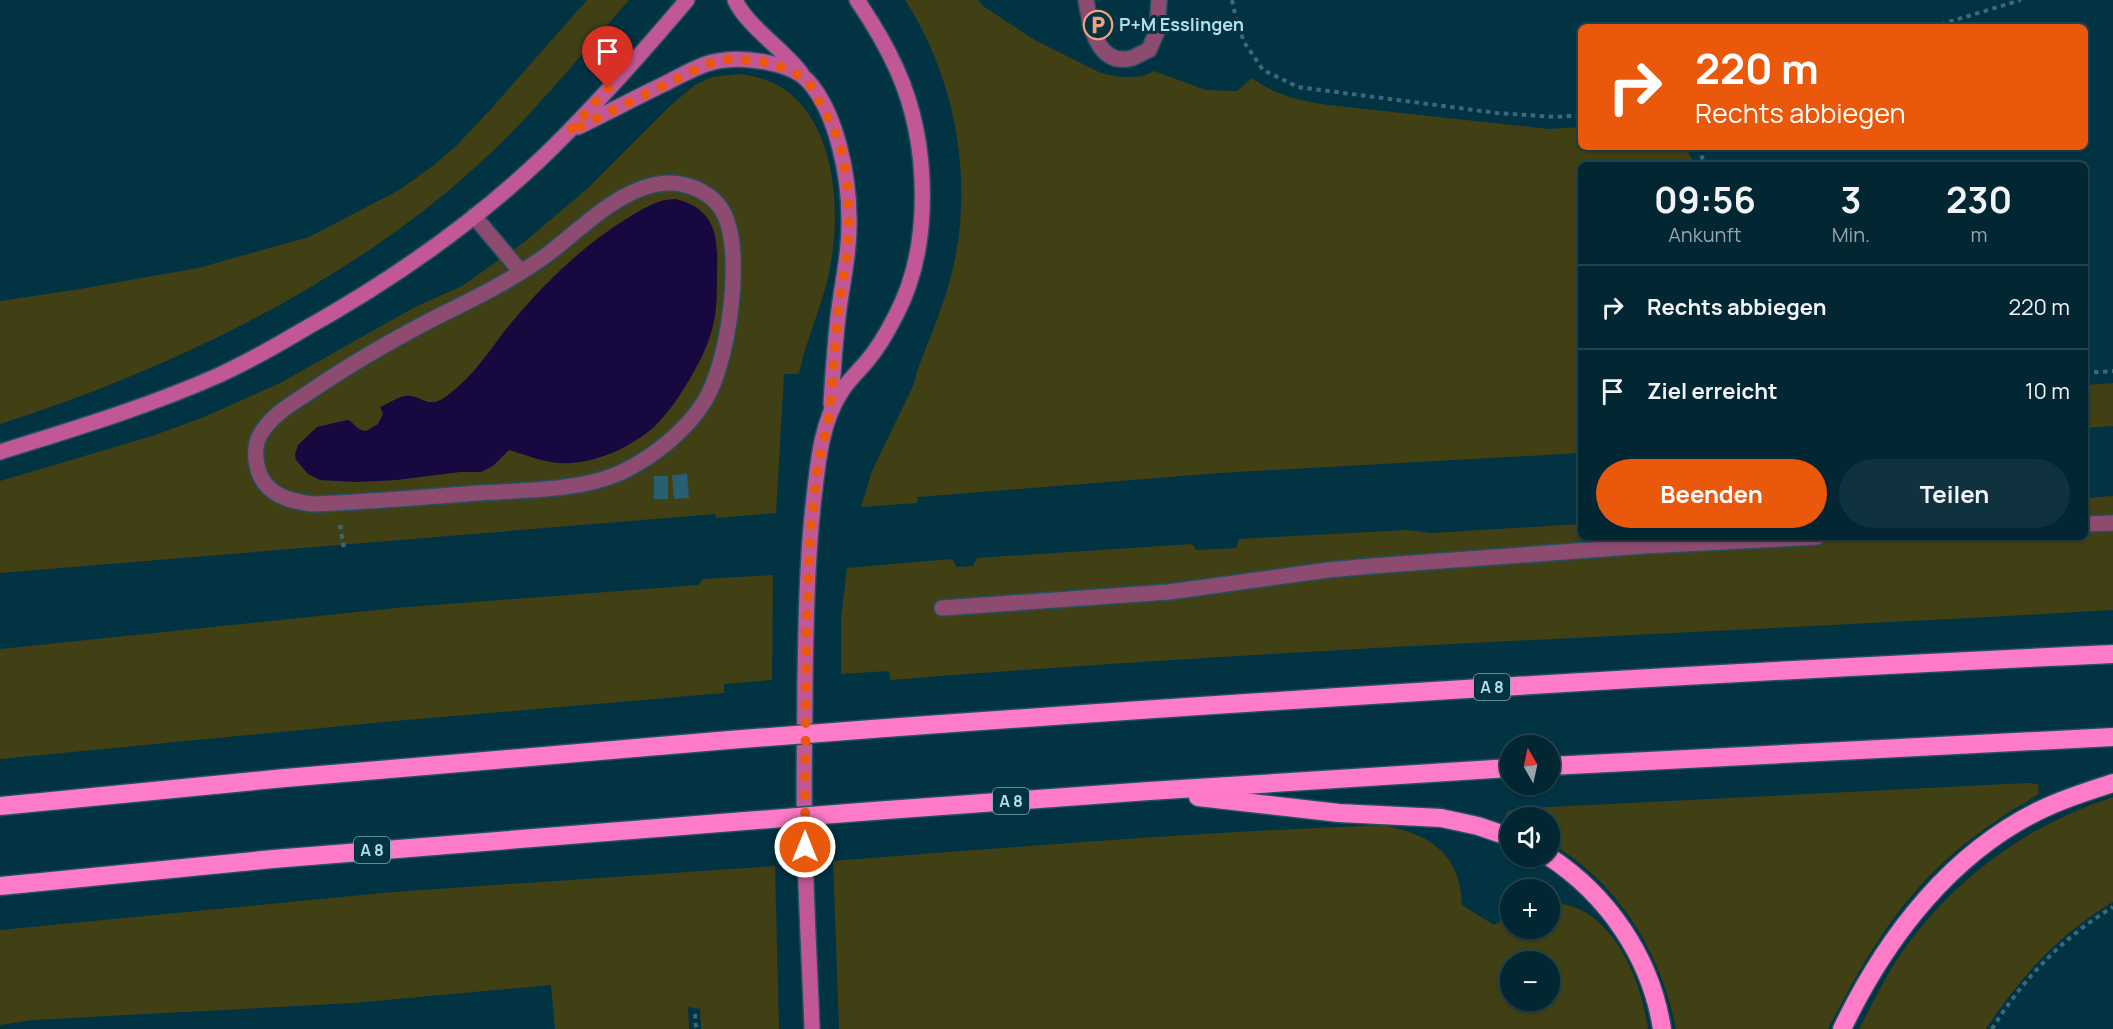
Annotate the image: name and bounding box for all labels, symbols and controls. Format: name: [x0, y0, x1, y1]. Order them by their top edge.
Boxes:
parking icon: P+M Esslingen: [1082, 9, 1114, 41]
place label: P+M Esslingen: [1119, 12, 1244, 36]
pin: [582, 26, 633, 88]
icon: arrive: [591, 35, 624, 68]
text: 220 m: [1695, 39, 1819, 97]
icon: right: [1596, 48, 1674, 126]
text: Rechts abbiegen: [1695, 94, 1906, 131]
text: 09:56: [1654, 175, 1756, 224]
text: 3: [1840, 175, 1861, 224]
text: 230: [1946, 175, 2012, 224]
text: Ankunft: [1668, 221, 1742, 248]
text: Min.: [1832, 221, 1870, 248]
text: m: [1971, 221, 1988, 248]
icon: right: [1596, 291, 1629, 324]
text: Rechts abbiegen: [1647, 292, 1826, 322]
text: 220 m: [2008, 292, 2070, 322]
icon: arrive: [1596, 375, 1629, 408]
text: Ziel erreicht: [1647, 376, 1778, 406]
text: 10 m: [2025, 376, 2070, 406]
button: Beenden: [1596, 459, 1827, 528]
button: Teilen: [1839, 459, 2070, 528]
road number: A 8: [1474, 674, 1510, 700]
north arrow: [1500, 735, 1560, 795]
map controls: [1500, 735, 1560, 1011]
road number: A 8: [993, 788, 1029, 814]
button: sound: [1500, 807, 1560, 867]
position arrow: [773, 815, 837, 879]
road number: A 8: [354, 837, 390, 863]
button: +: [1500, 879, 1560, 939]
button: −: [1500, 951, 1560, 1011]

